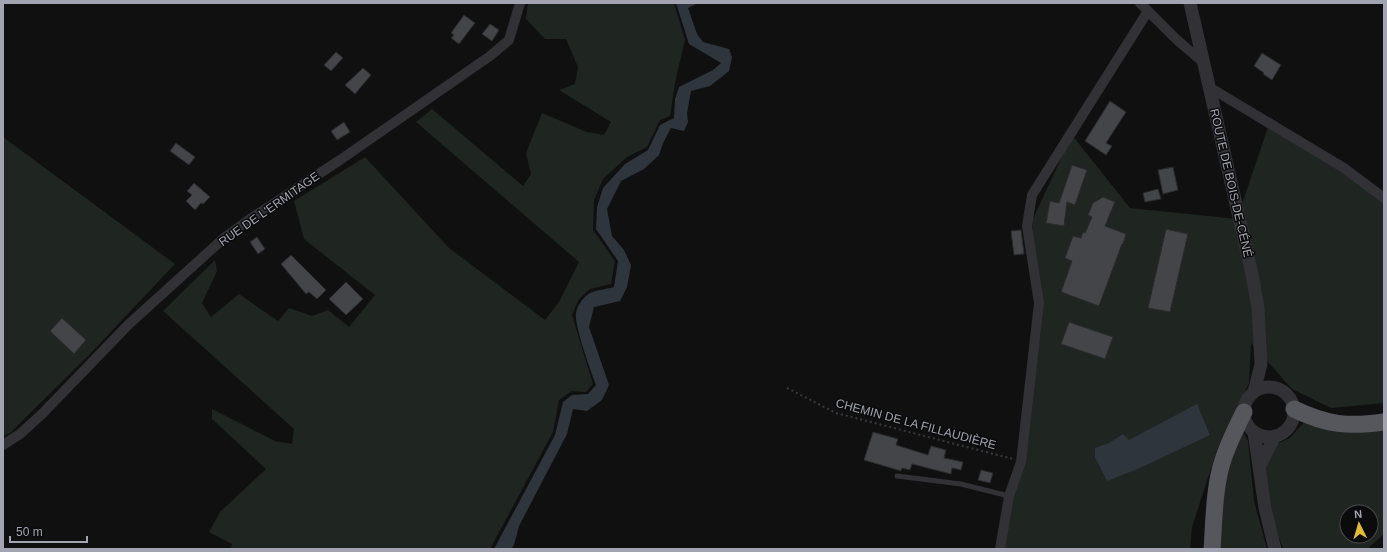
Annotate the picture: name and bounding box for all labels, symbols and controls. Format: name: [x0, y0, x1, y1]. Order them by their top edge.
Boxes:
street label: ROUTE DE BOIS-DE-CÉNÉ: [1207, 107, 1256, 259]
street label: RUE DE L'ERMITAGE: [216, 169, 322, 249]
street label: CHEMIN DE LA FILLAUDIÈRE: [834, 395, 998, 452]
north arrow: [1339, 504, 1379, 544]
text: N: [1354, 508, 1363, 520]
scale bar: [10, 518, 87, 544]
text: 50 m: [16, 525, 43, 539]

